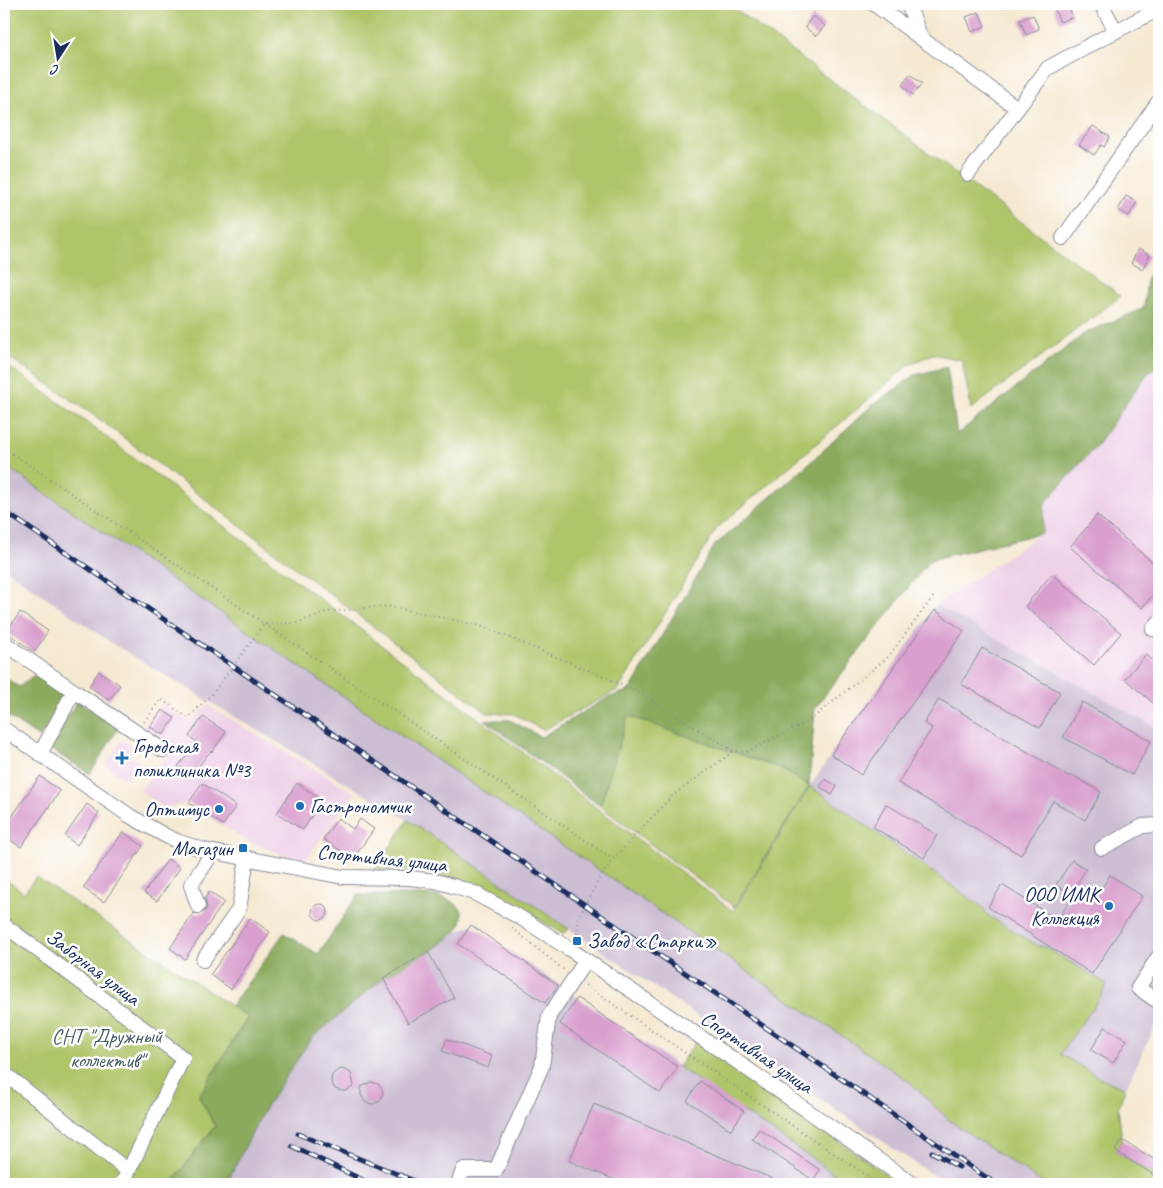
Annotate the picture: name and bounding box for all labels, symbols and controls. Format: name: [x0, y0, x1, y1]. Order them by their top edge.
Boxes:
north arrow: [32, 32, 82, 82]
text: С: [48, 61, 61, 79]
place label: Городская поликлиника №3: [133, 733, 252, 783]
marker: Городская поликлиника №3: [115, 751, 129, 765]
place label: Гастрономчик: [310, 793, 413, 819]
place label: Оптимус: [144, 796, 211, 822]
marker: Гастрономчик: [294, 800, 306, 812]
marker: Оптимус: [213, 803, 225, 815]
place label: Магазин: [172, 835, 234, 861]
street label: Спортивная улица: [316, 838, 450, 878]
marker: Магазин: [237, 842, 249, 854]
place label: ООО ИМК Коллекция: [1024, 881, 1103, 931]
marker: ООО ИМК Коллекция: [1103, 900, 1115, 912]
street label: Заборная улица: [41, 923, 147, 1012]
place label: Завод «Старки»: [587, 928, 717, 954]
marker: Завод «Старки»: [571, 935, 583, 947]
street label: Спортивная улица: [696, 1005, 820, 1100]
park label: СНТ "Дружный коллектив": [52, 1023, 164, 1073]

